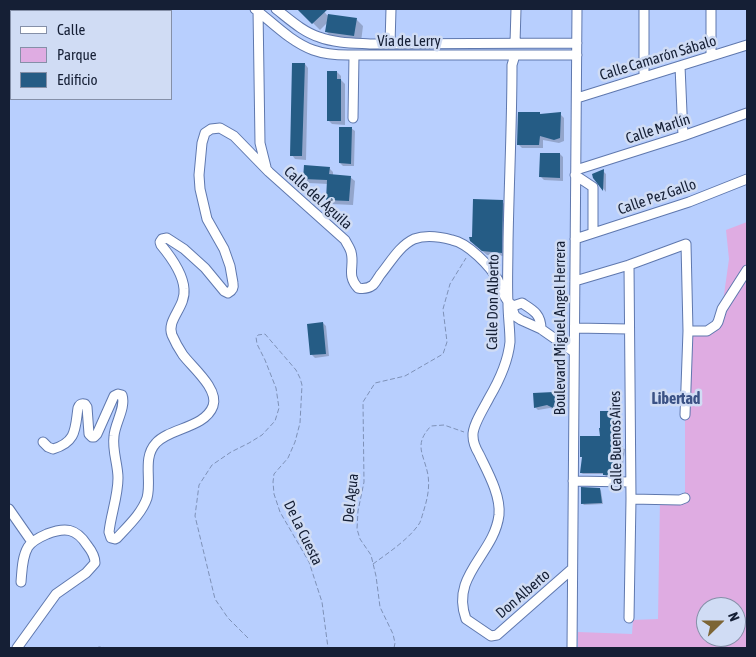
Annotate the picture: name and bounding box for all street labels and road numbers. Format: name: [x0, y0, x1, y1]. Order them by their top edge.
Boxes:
street label: Vía de Lerry: [377, 32, 441, 50]
street label: Calle Camarón Sábalo: [598, 32, 718, 84]
street label: Calle Marlín: [624, 110, 692, 148]
street label: Calle del Águila: [280, 163, 356, 233]
street label: Calle Pez Gallo: [615, 175, 699, 219]
street label: Boulevard Miguel Angel Herrera: [551, 241, 569, 415]
street label: Calle Don Alberto: [483, 254, 503, 350]
street label: Calle Buenos Aires: [606, 391, 626, 491]
street label: Del Agua: [339, 473, 363, 523]
street label: De La Cuesta: [280, 498, 326, 568]
street label: Don Alberto: [492, 566, 554, 622]

